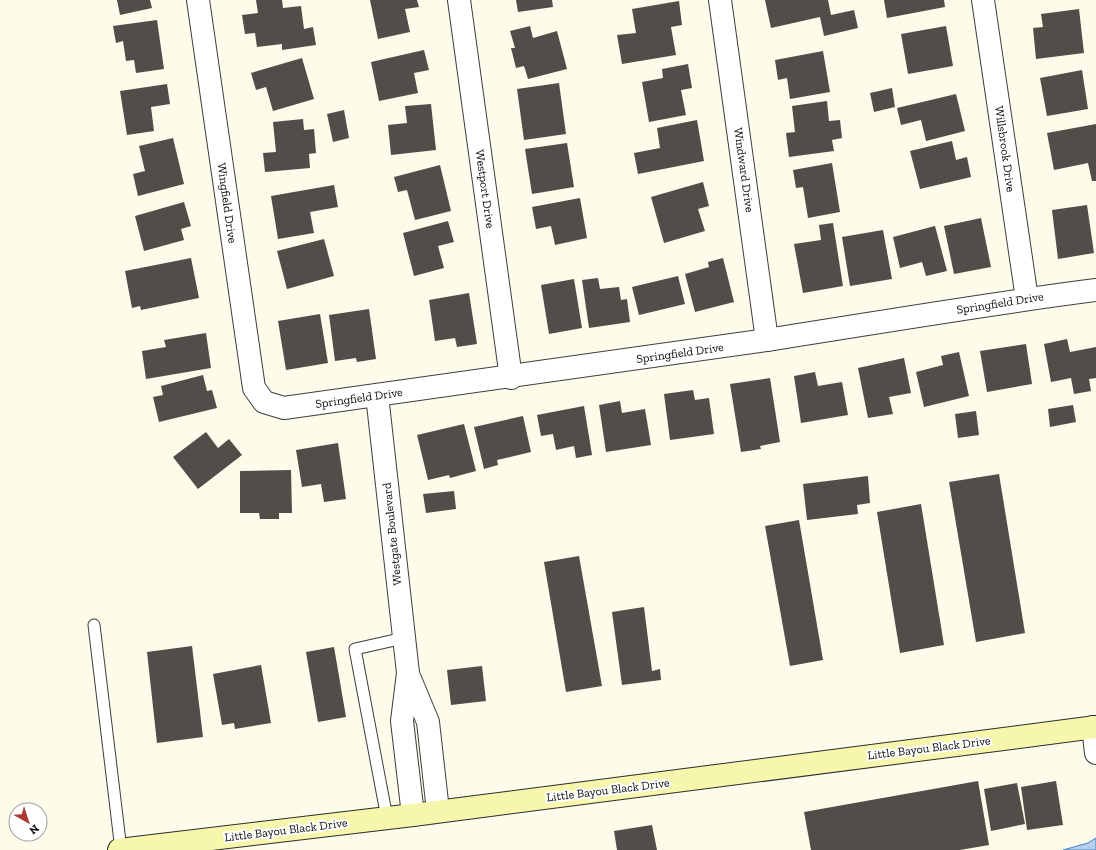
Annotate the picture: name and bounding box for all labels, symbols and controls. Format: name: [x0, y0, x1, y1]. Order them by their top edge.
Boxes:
street label: Willsbrook Drive: [992, 105, 1018, 193]
street label: Windward Drive: [731, 127, 757, 214]
street label: Westport Drive: [473, 149, 497, 230]
street label: Wingfield Drive: [214, 162, 240, 244]
street label: Springfield Drive: [955, 289, 1045, 317]
street label: Springfield Drive: [635, 340, 725, 366]
street label: Springfield Drive: [314, 385, 404, 411]
street label: Westgate Boulevard: [380, 481, 404, 586]
street label: Little Bayou Black Drive: [867, 733, 992, 762]
street label: Little Bayou Black Drive: [546, 775, 671, 804]
north arrow: [8, 802, 48, 842]
street label: Little Bayou Black Drive: [224, 815, 349, 844]
text: N: [26, 822, 41, 837]

